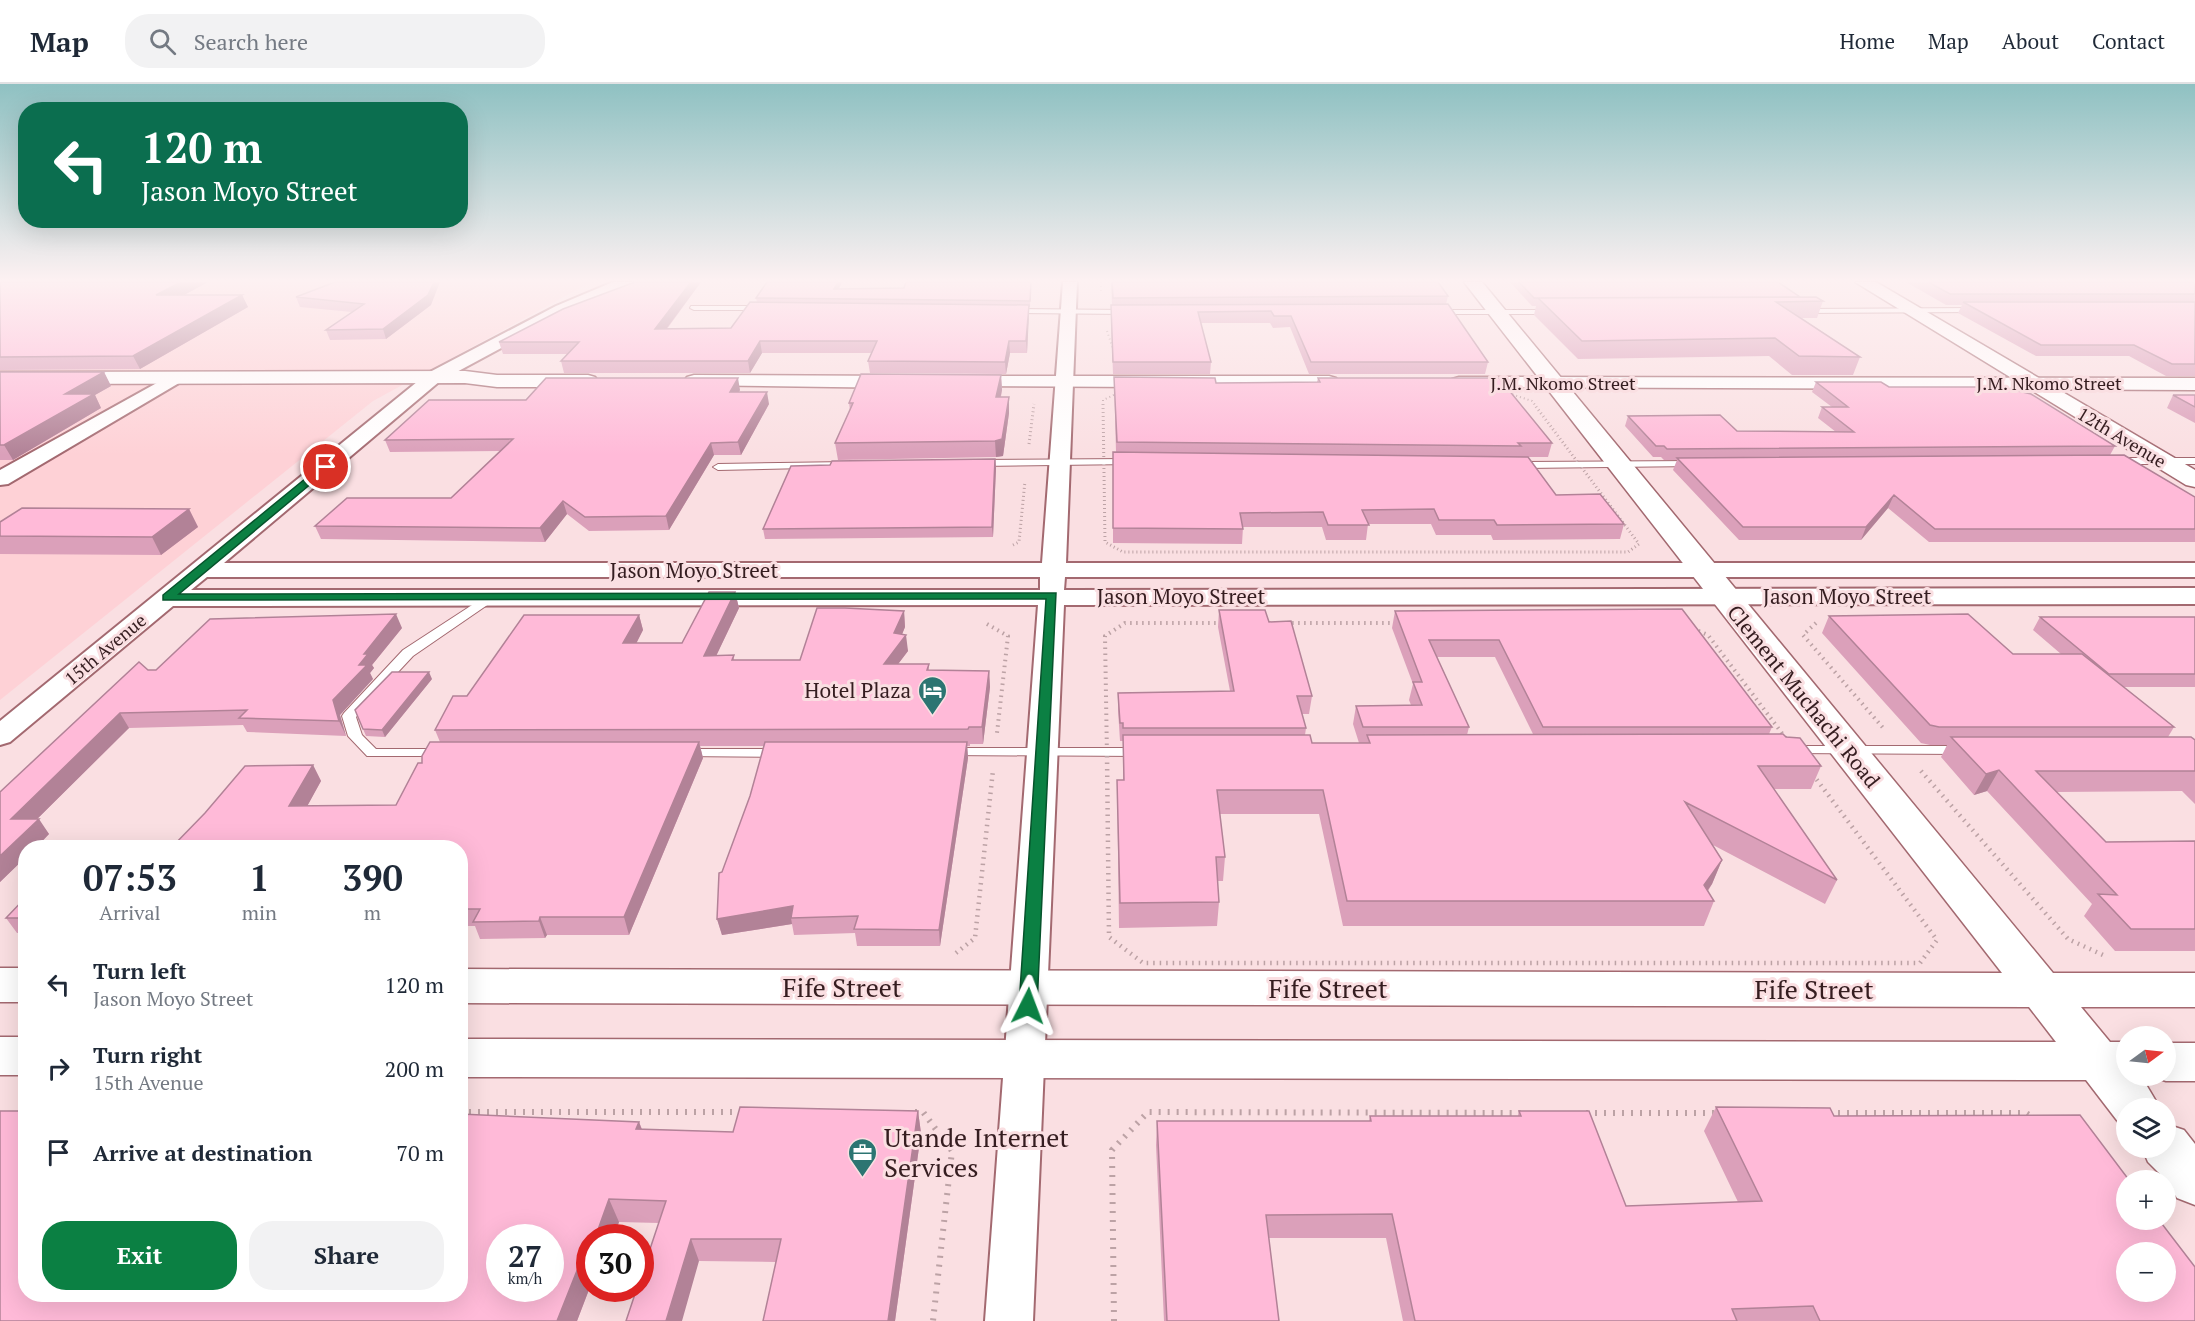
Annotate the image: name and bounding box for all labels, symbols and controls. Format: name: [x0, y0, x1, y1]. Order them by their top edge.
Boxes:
search box: [125, 14, 545, 68]
text: Map: [30, 23, 89, 60]
icon: search: [146, 25, 179, 58]
text: Search here: [194, 27, 308, 56]
text: Home: [1839, 27, 1895, 55]
text: Map: [1928, 27, 1969, 55]
text: About: [2002, 27, 2059, 55]
text: Contact: [2092, 27, 2165, 55]
text: 120 m: [141, 119, 262, 175]
icon: left: [42, 126, 120, 204]
text: Jason Moyo Street: [141, 173, 358, 209]
street label: J.M. Nkomo Street: [1490, 371, 1636, 395]
street label: J.M. Nkomo Street: [1976, 371, 2122, 395]
street label: 12th Avenue: [2073, 401, 2171, 473]
pin: [300, 441, 351, 492]
icon: arrive: [309, 450, 342, 483]
street label: Jason Moyo Street: [610, 556, 778, 584]
street label: Jason Moyo Street: [1097, 582, 1265, 610]
street label: Jason Moyo Street: [1763, 582, 1931, 610]
street label: Clement Muchachi Road: [1721, 599, 1887, 794]
street label: 15th Avenue: [59, 608, 151, 690]
hotel icon: Hotel Plaza: [916, 674, 948, 716]
place label: Hotel Plaza: [804, 676, 911, 704]
text: 07:53: [83, 854, 177, 901]
text: 1: [249, 854, 270, 901]
text: 390: [342, 854, 403, 901]
text: Arrival: [99, 899, 161, 926]
text: min: [242, 899, 277, 926]
text: m: [364, 899, 381, 926]
text: Turn left: [93, 956, 186, 985]
icon: left: [42, 968, 75, 1001]
text: 120 m: [384, 970, 444, 999]
street label: Fife Street: [782, 970, 902, 1004]
street label: Fife Street: [1268, 971, 1388, 1005]
street label: Fife Street: [1754, 972, 1874, 1006]
position arrow: [996, 974, 1060, 1038]
text: Jason Moyo Street: [93, 985, 253, 1012]
north arrow: [2116, 1026, 2176, 1086]
map controls: [2116, 1026, 2176, 1302]
text: Turn right: [93, 1040, 202, 1069]
icon: right: [42, 1052, 75, 1085]
text: 200 m: [384, 1054, 444, 1083]
text: 15th Avenue: [93, 1069, 203, 1096]
button: layers: [2116, 1098, 2176, 1158]
place label: Utande Internet Services: [884, 1120, 1069, 1184]
icon: arrive: [42, 1136, 75, 1169]
office icon: Utande Internet Services: [847, 1136, 879, 1178]
text: Arrive at destination: [93, 1138, 312, 1167]
text: 70 m: [396, 1138, 444, 1167]
button: +: [2116, 1170, 2176, 1230]
button: Exit: [42, 1221, 237, 1290]
button: Share: [249, 1221, 444, 1290]
speed limit sign: 30: [576, 1224, 654, 1302]
text: 27: [508, 1236, 542, 1276]
button: −: [2116, 1242, 2176, 1302]
text: km/h: [508, 1268, 542, 1288]

